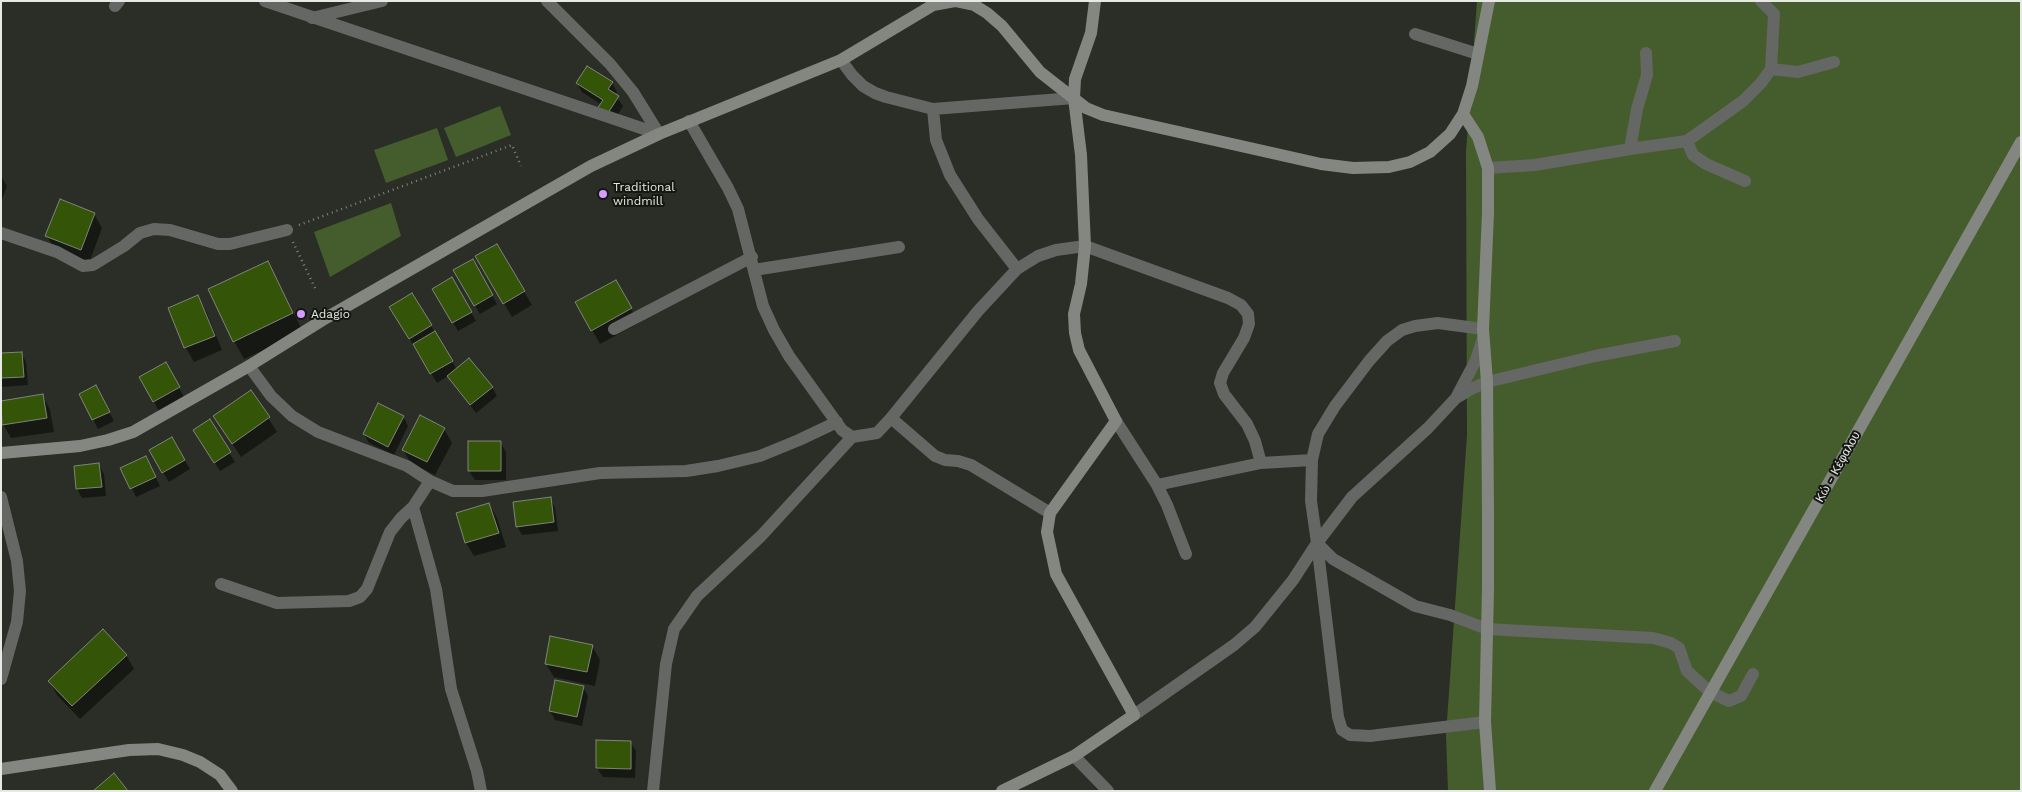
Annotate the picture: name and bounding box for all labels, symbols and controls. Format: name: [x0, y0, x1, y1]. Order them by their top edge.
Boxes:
place label: Traditional windmill: [613, 180, 675, 208]
marker: Traditional windmill: [597, 188, 609, 200]
place label: Adagio: [311, 307, 350, 321]
marker: Adagio: [295, 308, 307, 320]
street label: Κώ - Κέφαλου: [1813, 429, 1863, 505]

